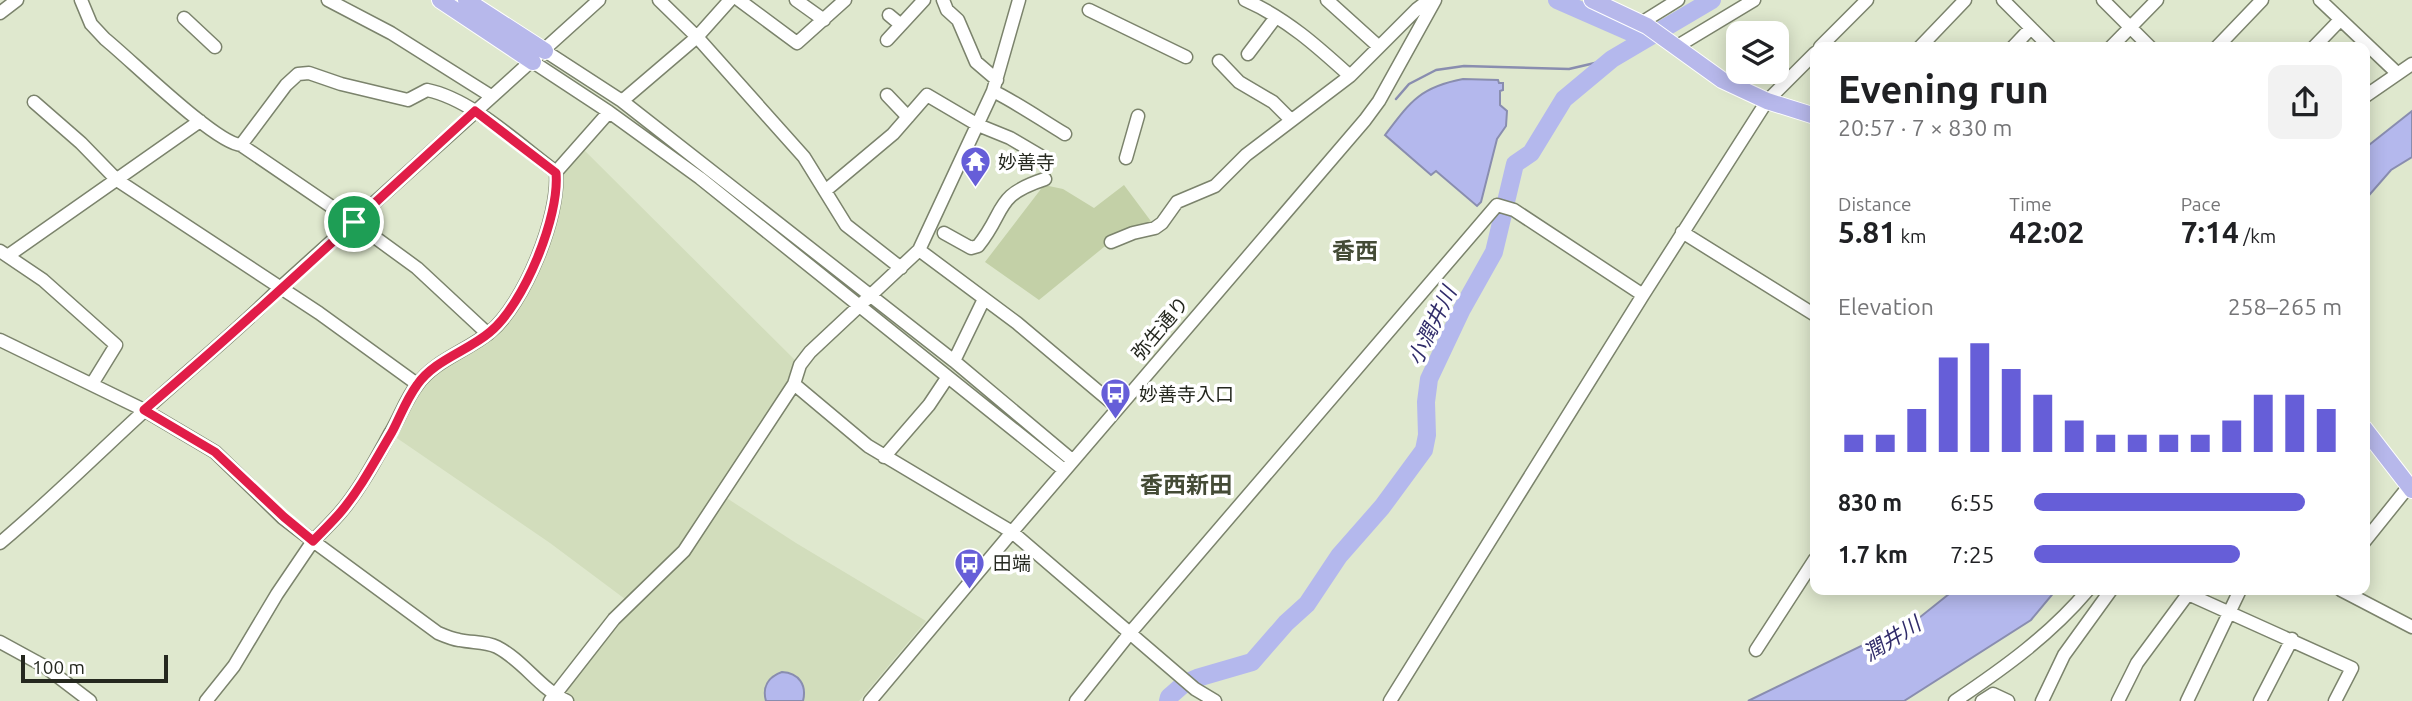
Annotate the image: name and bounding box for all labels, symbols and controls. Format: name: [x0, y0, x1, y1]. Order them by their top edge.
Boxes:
map controls: [1726, 21, 1789, 84]
button: layers: [1726, 21, 1789, 84]
button: share: [2268, 65, 2342, 139]
text: Evening run: [1838, 68, 2049, 110]
text: 20:57 · 7 × 830 m: [1838, 115, 2012, 140]
temple icon: 妙善寺: [958, 145, 992, 189]
place label: 妙善寺: [998, 151, 1055, 173]
pin: [324, 192, 384, 252]
text: Distance: [1838, 193, 1912, 215]
text: Time: [2009, 193, 2052, 215]
text: Pace: [2181, 193, 2221, 215]
icon: arrive: [335, 203, 373, 241]
text: 5.81: [1838, 215, 1896, 249]
text: 42:02: [2009, 215, 2084, 249]
text: 7:14: [2181, 215, 2239, 249]
text: km: [1896, 225, 1926, 247]
text: /km: [2239, 225, 2276, 247]
district label: 香西: [1332, 238, 1378, 263]
water label: 小潤井川: [1402, 281, 1461, 369]
street label: 弥生通り: [1127, 292, 1193, 364]
text: Elevation: [1838, 294, 1934, 319]
text: 258–265 m: [2228, 294, 2342, 319]
bus stop icon: 妙善寺入口: [1099, 377, 1133, 421]
place label: 妙善寺入口: [1139, 383, 1234, 405]
district label: 香西新田: [1140, 472, 1232, 497]
text: 830 m: [1838, 490, 1902, 515]
text: 6:55: [1950, 490, 1995, 515]
text: 1.7 km: [1838, 542, 1908, 567]
text: 7:25: [1950, 542, 1995, 567]
bus stop icon: 田端: [953, 546, 987, 590]
place label: 田端: [993, 552, 1031, 574]
water label: 潤井川: [1858, 610, 1926, 665]
scale bar: [21, 652, 168, 684]
text: 100 m: [32, 656, 85, 678]

